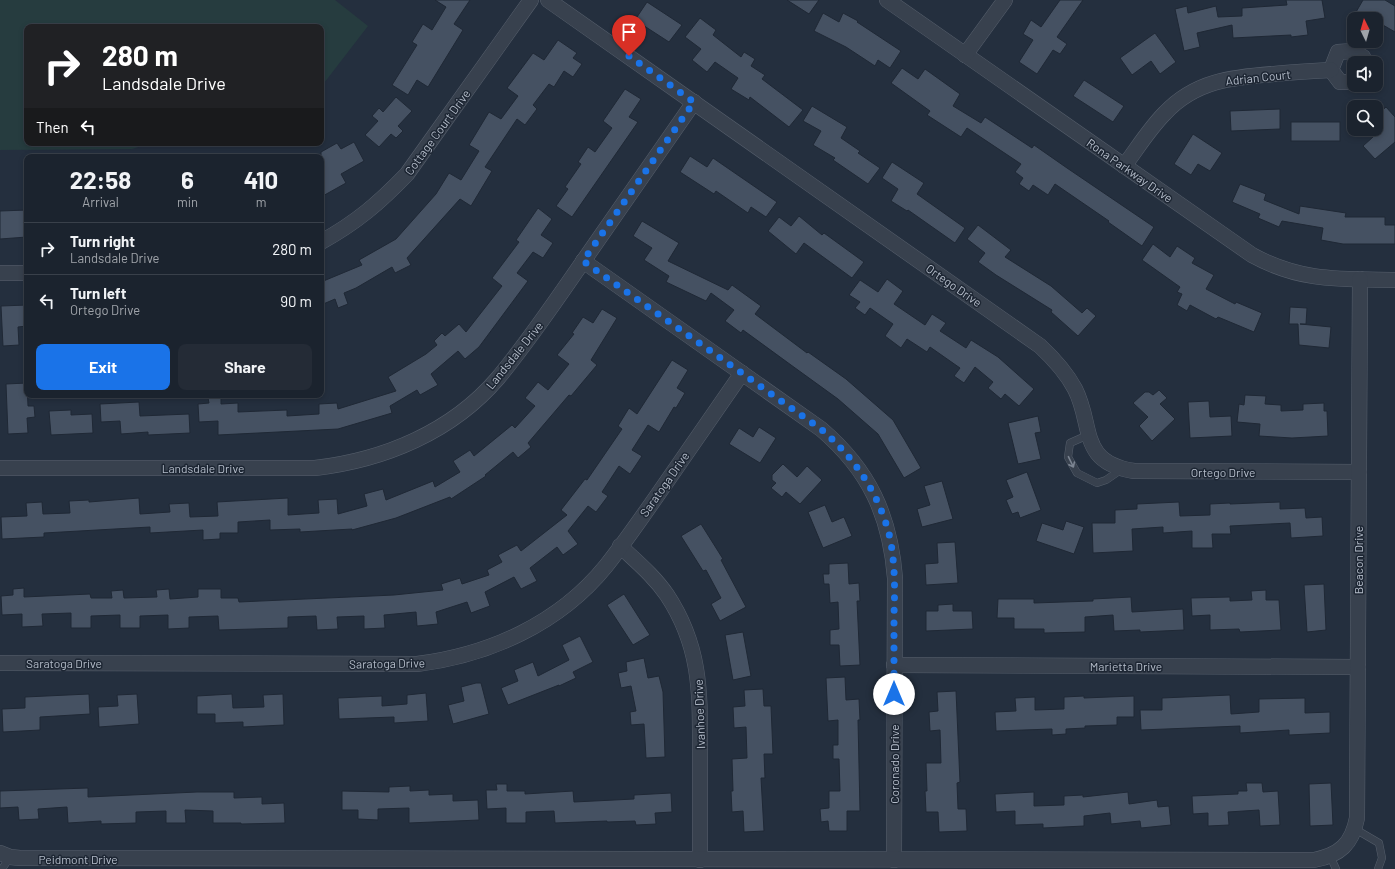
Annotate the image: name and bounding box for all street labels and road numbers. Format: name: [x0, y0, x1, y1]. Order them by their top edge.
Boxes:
street label: Adrian Court: [1225, 67, 1291, 87]
street label: Cottage Court Drive: [401, 87, 473, 177]
street label: Rona Parkway Drive: [1084, 135, 1176, 205]
street label: Ortego Drive: [923, 261, 985, 309]
street label: Landsdale Drive: [483, 318, 545, 392]
street label: Saratoga Drive: [636, 449, 692, 519]
street label: Landsdale Drive: [162, 461, 244, 475]
street label: Ortego Drive: [1191, 465, 1255, 479]
street label: Beacon Drive: [1351, 526, 1365, 594]
street label: Saratoga Drive: [349, 655, 425, 671]
street label: Saratoga Drive: [26, 656, 102, 670]
street label: Marietta Drive: [1090, 659, 1162, 673]
street label: Ivanhoe Drive: [691, 679, 707, 749]
street label: Coronado Drive: [887, 724, 901, 804]
street label: Peidmont Drive: [38, 852, 118, 866]

